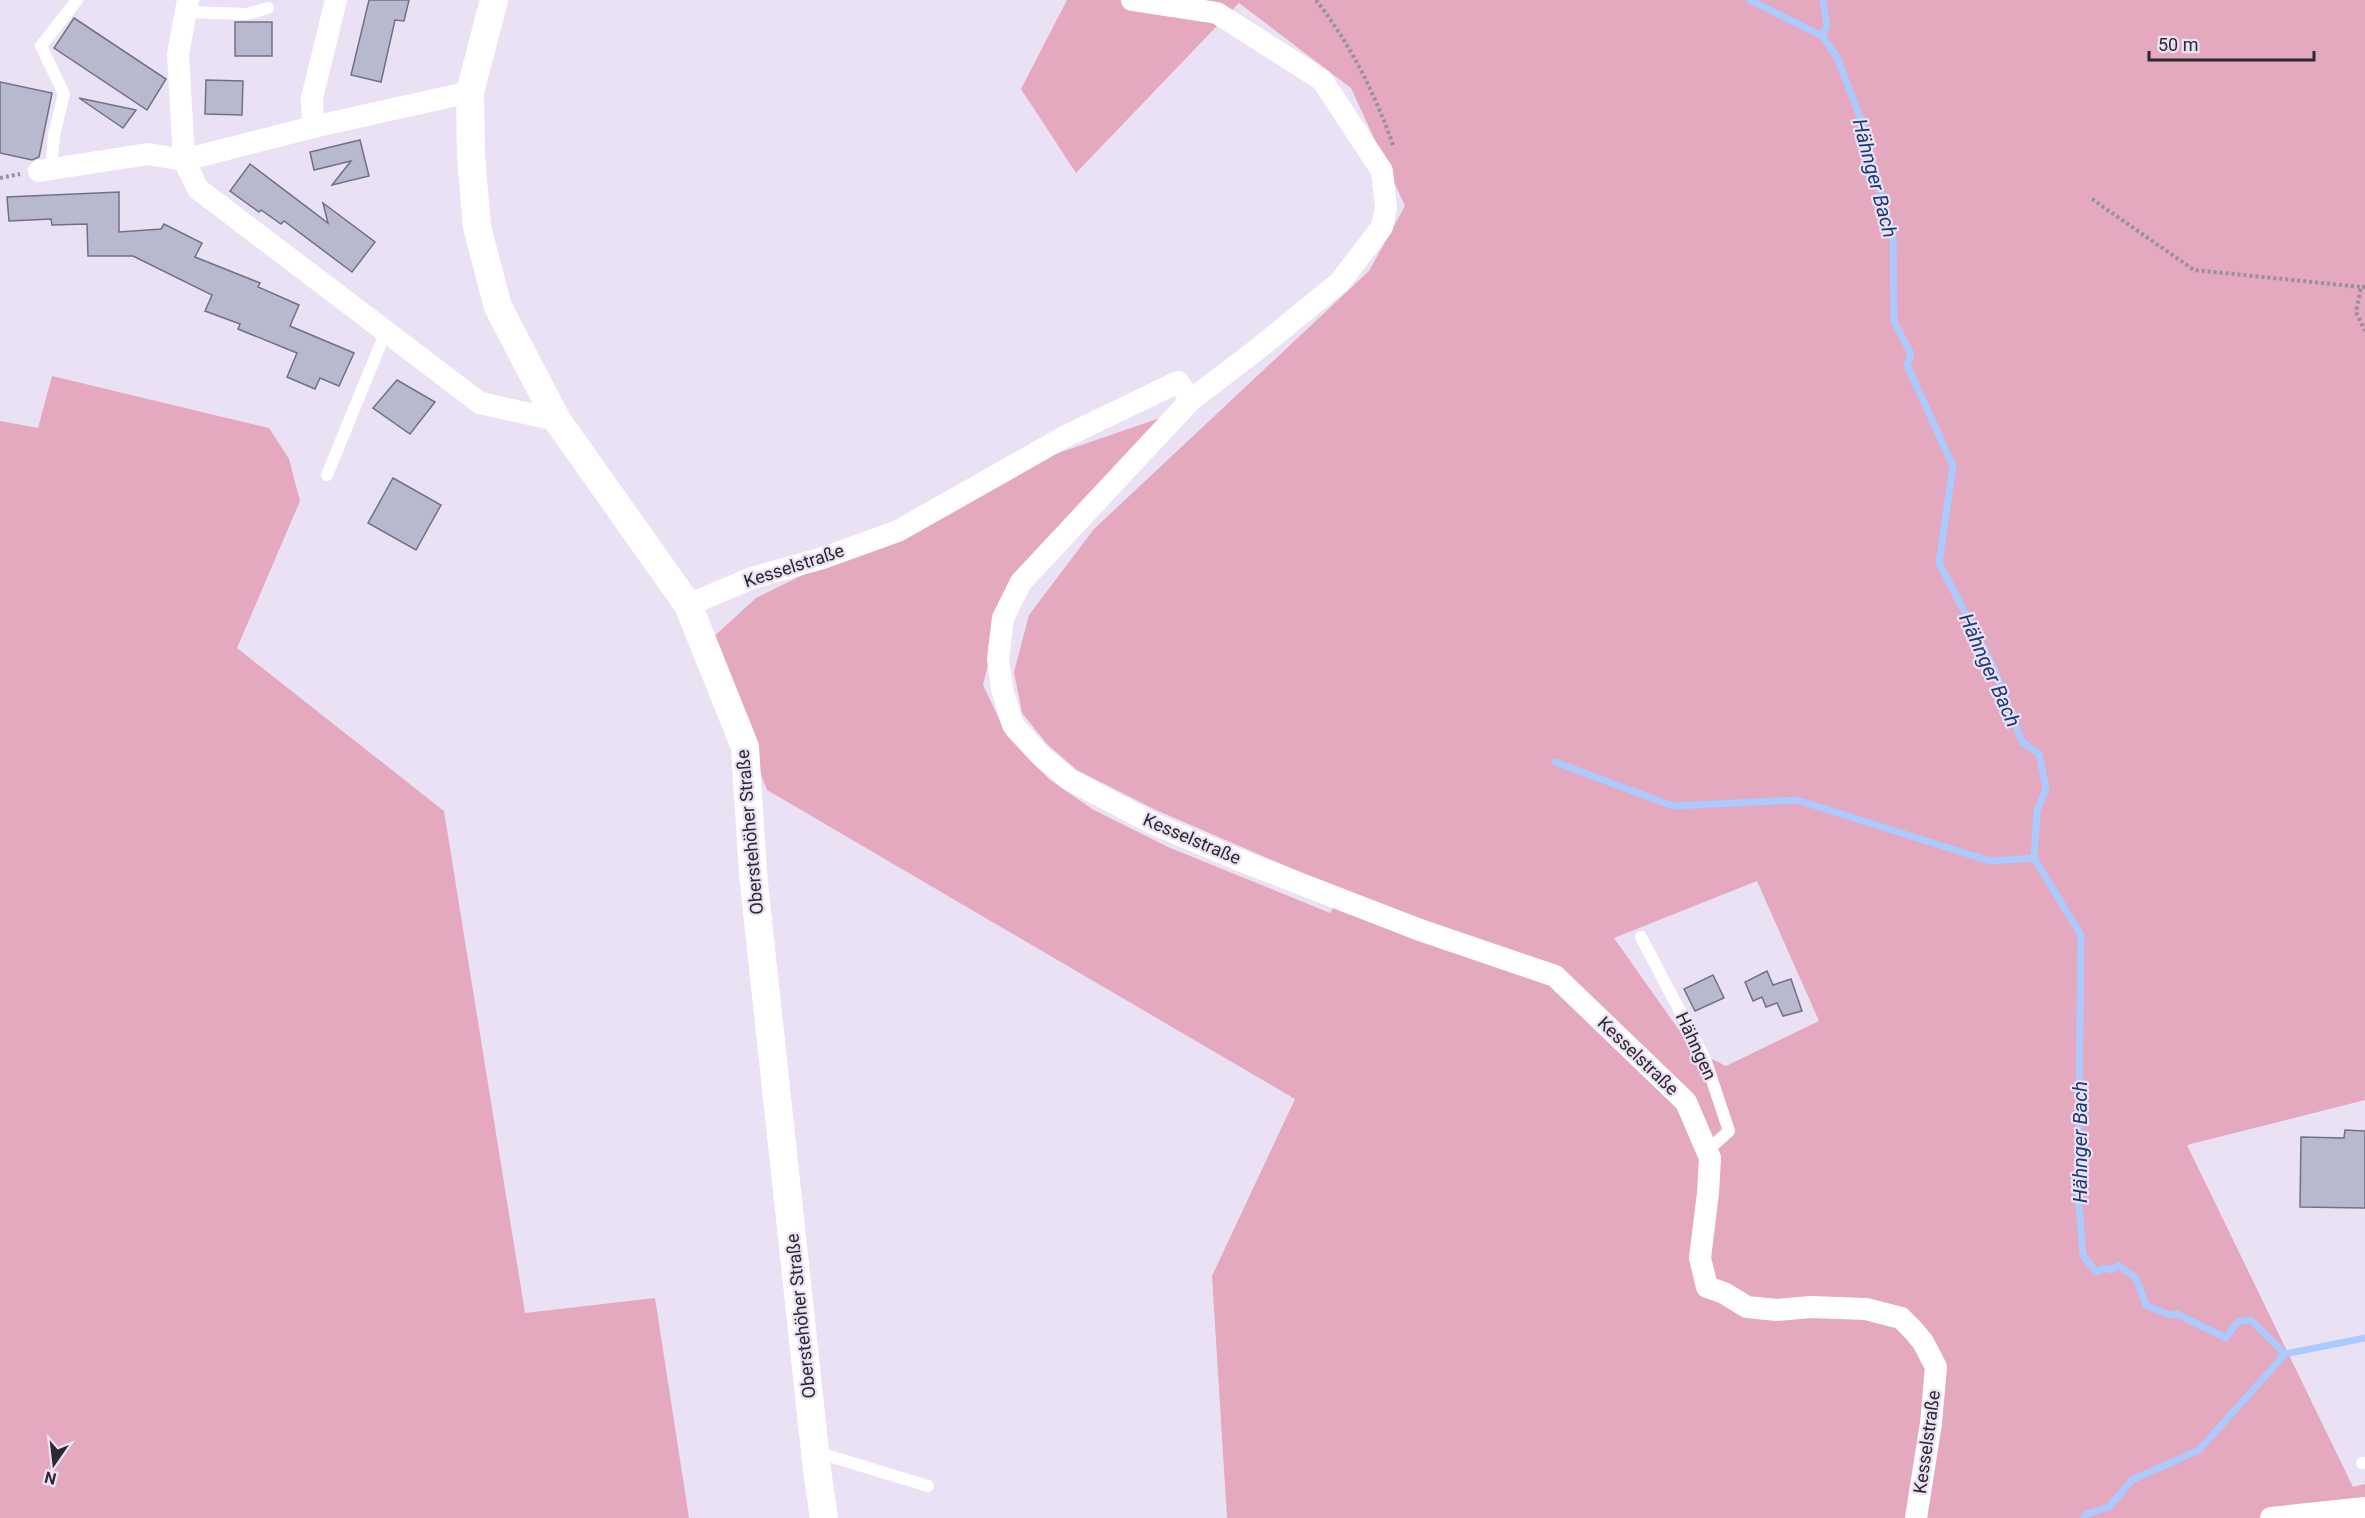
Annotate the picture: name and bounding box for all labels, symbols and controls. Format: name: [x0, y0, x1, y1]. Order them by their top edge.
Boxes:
scale bar: [2149, 24, 2314, 62]
text: 50 m: [2158, 34, 2198, 55]
water label: Hähnger Bach: [1848, 116, 1902, 240]
street label: Kesselstraße: [741, 539, 847, 592]
water label: Hähnger Bach: [1954, 609, 2026, 731]
street label: Oberstehöher Straße: [732, 749, 767, 915]
street label: Kesselstraße: [1140, 809, 1244, 869]
street label: Hähngen: [1672, 1009, 1721, 1083]
street label: Kesselstraße: [1594, 1012, 1683, 1099]
water label: Hähnger Bach: [2068, 1081, 2092, 1203]
street label: Oberstehöher Straße: [781, 1233, 820, 1399]
street label: Kesselstraße: [1909, 1389, 1944, 1495]
north arrow: [24, 1434, 84, 1494]
text: N: [43, 1467, 58, 1489]

